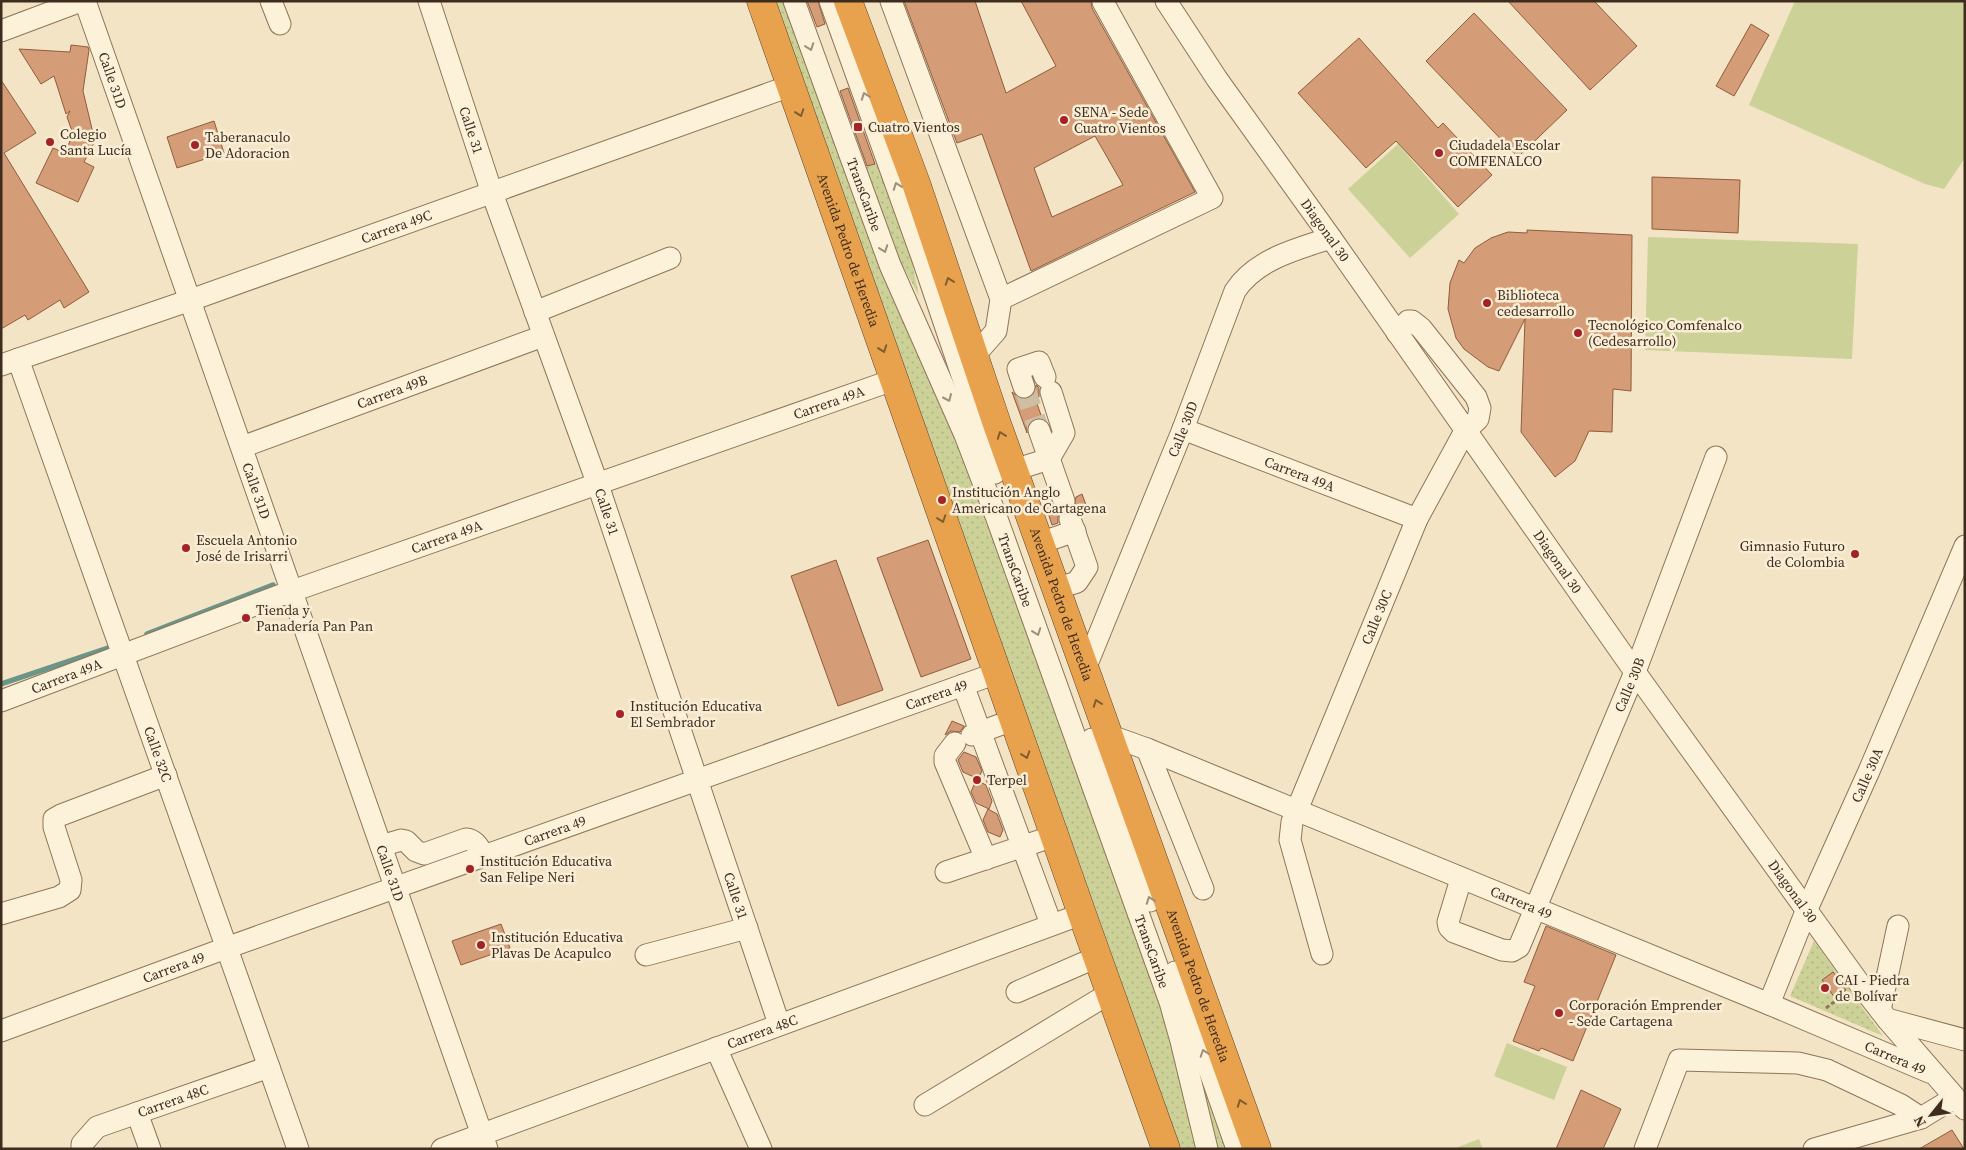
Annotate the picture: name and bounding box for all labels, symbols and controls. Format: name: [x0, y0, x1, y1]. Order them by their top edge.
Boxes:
one-way arrow: [804, 42, 814, 51]
street label: Calle 31D: [94, 49, 132, 111]
one-way arrow: [861, 92, 871, 101]
place label: SENA - Sede Cuatro Vientos: [1074, 102, 1166, 138]
street label: Calle 31: [454, 104, 489, 157]
one-way arrow: [794, 109, 804, 117]
marker: SENA - Sede Cuatro Vientos: [1058, 114, 1070, 126]
place label: Cuatro Vientos: [868, 117, 960, 137]
marker: Cuatro Vientos: [852, 121, 864, 133]
place label: Colegio Santa Lucía: [60, 124, 133, 160]
place label: Taberanaculo De Adoracion: [205, 127, 291, 163]
place label: Ciudadela Escolar COMFENALCO: [1449, 135, 1560, 171]
marker: Colegio Santa Lucía: [44, 136, 56, 148]
marker: Taberanaculo De Adoracion: [189, 139, 201, 151]
marker: Ciudadela Escolar COMFENALCO: [1433, 147, 1445, 159]
street label: TransCaribe: [842, 155, 887, 234]
street label: Avenida Pedro de Heredia: [812, 171, 885, 330]
one-way arrow: [893, 182, 903, 191]
street label: Diagonal 30: [1296, 195, 1354, 266]
street label: Carrera 49C: [358, 205, 435, 248]
one-way arrow: [878, 244, 888, 253]
one-way arrow: [945, 277, 955, 285]
place label: Biblioteca cedesarrollo: [1497, 285, 1575, 321]
marker: Biblioteca cedesarrollo: [1481, 297, 1493, 309]
place label: Tecnológico Comfenalco (Cedesarrollo): [1588, 315, 1742, 351]
marker: Tecnológico Comfenalco (Cedesarrollo): [1572, 327, 1584, 339]
one-way arrow: [877, 345, 887, 353]
street label: Carrera 49B: [354, 369, 430, 414]
street label: Carrera 49A: [790, 381, 868, 424]
one-way arrow: [942, 393, 953, 402]
street label: Calle 30D: [1163, 398, 1203, 460]
one-way arrow: [997, 431, 1007, 439]
street label: Carrera 49A: [1261, 451, 1339, 497]
street label: Calle 31D: [237, 460, 276, 522]
place label: Institución Anglo Americano de Cartagena: [952, 482, 1107, 518]
street label: Calle 31: [590, 486, 624, 538]
marker: Institución Anglo Americano de Cartagena: [936, 494, 948, 506]
one-way arrow: [937, 514, 947, 523]
street label: Carrera 49A: [408, 515, 486, 559]
street label: Avenida Pedro de Heredia: [1025, 525, 1099, 684]
street label: Diagonal 30: [1529, 526, 1587, 597]
place label: Escuela Antonio José de Irisarri: [195, 530, 297, 566]
street label: TransCaribe: [993, 531, 1038, 610]
place label: Gimnasio Futuro de Colombia: [1740, 536, 1846, 572]
marker: Escuela Antonio José de Irisarri: [180, 542, 192, 554]
marker: Gimnasio Futuro de Colombia: [1849, 548, 1861, 560]
street label: Calle 30C: [1356, 587, 1397, 648]
place label: Tienda y Panadería Pan Pan: [256, 600, 374, 636]
marker: Tienda y Panadería Pan Pan: [240, 612, 252, 624]
one-way arrow: [1031, 627, 1041, 636]
street label: Carrera 49A: [28, 653, 105, 699]
street label: Calle 30B: [1609, 654, 1650, 715]
street label: Carrera 49: [902, 674, 970, 715]
place label: Institución Educativa El Sembrador: [630, 696, 763, 732]
one-way arrow: [1093, 699, 1103, 708]
marker: Institución Educativa El Sembrador: [614, 708, 626, 720]
street label: Calle 32C: [139, 723, 177, 785]
street label: Calle 30A: [1846, 744, 1888, 806]
one-way arrow: [1020, 750, 1030, 759]
place label: Terpel: [987, 770, 1027, 790]
marker: Terpel: [971, 774, 983, 786]
street label: Carrera 49: [521, 810, 589, 851]
street label: Calle 31D: [371, 842, 410, 904]
place label: Institución Educativa San Felipe Neri: [480, 851, 613, 887]
street label: Diagonal 30: [1764, 856, 1822, 927]
marker: Institución Educativa San Felipe Neri: [464, 863, 476, 875]
street label: Calle 31: [719, 869, 753, 922]
street label: Carrera 49: [1487, 881, 1555, 924]
one-way arrow: [1146, 896, 1156, 905]
street label: Avenida Pedro de Heredia: [1162, 906, 1235, 1066]
street label: TransCaribe: [1130, 912, 1174, 991]
place label: Institución Educativa Plavas De Acapulco: [491, 927, 624, 963]
marker: Institución Educativa Plavas De Acapulco: [475, 939, 487, 951]
street label: Carrera 49: [140, 947, 208, 988]
place label: CAI - Piedra de Bolívar: [1835, 970, 1910, 1006]
marker: CAI - Piedra de Bolívar: [1819, 982, 1831, 994]
place label: Corporación Emprender - Sede Cartagena: [1569, 995, 1722, 1031]
marker: Corporación Emprender - Sede Cartagena: [1553, 1007, 1565, 1019]
street label: Carrera 48C: [724, 1009, 800, 1054]
street label: Carrera 49: [1862, 1036, 1929, 1080]
one-way arrow: [1200, 1049, 1210, 1058]
street label: Carrera 48C: [135, 1079, 211, 1122]
north arrow: [1906, 1090, 1956, 1140]
one-way arrow: [1237, 1099, 1247, 1108]
text: N: [1909, 1112, 1931, 1131]

